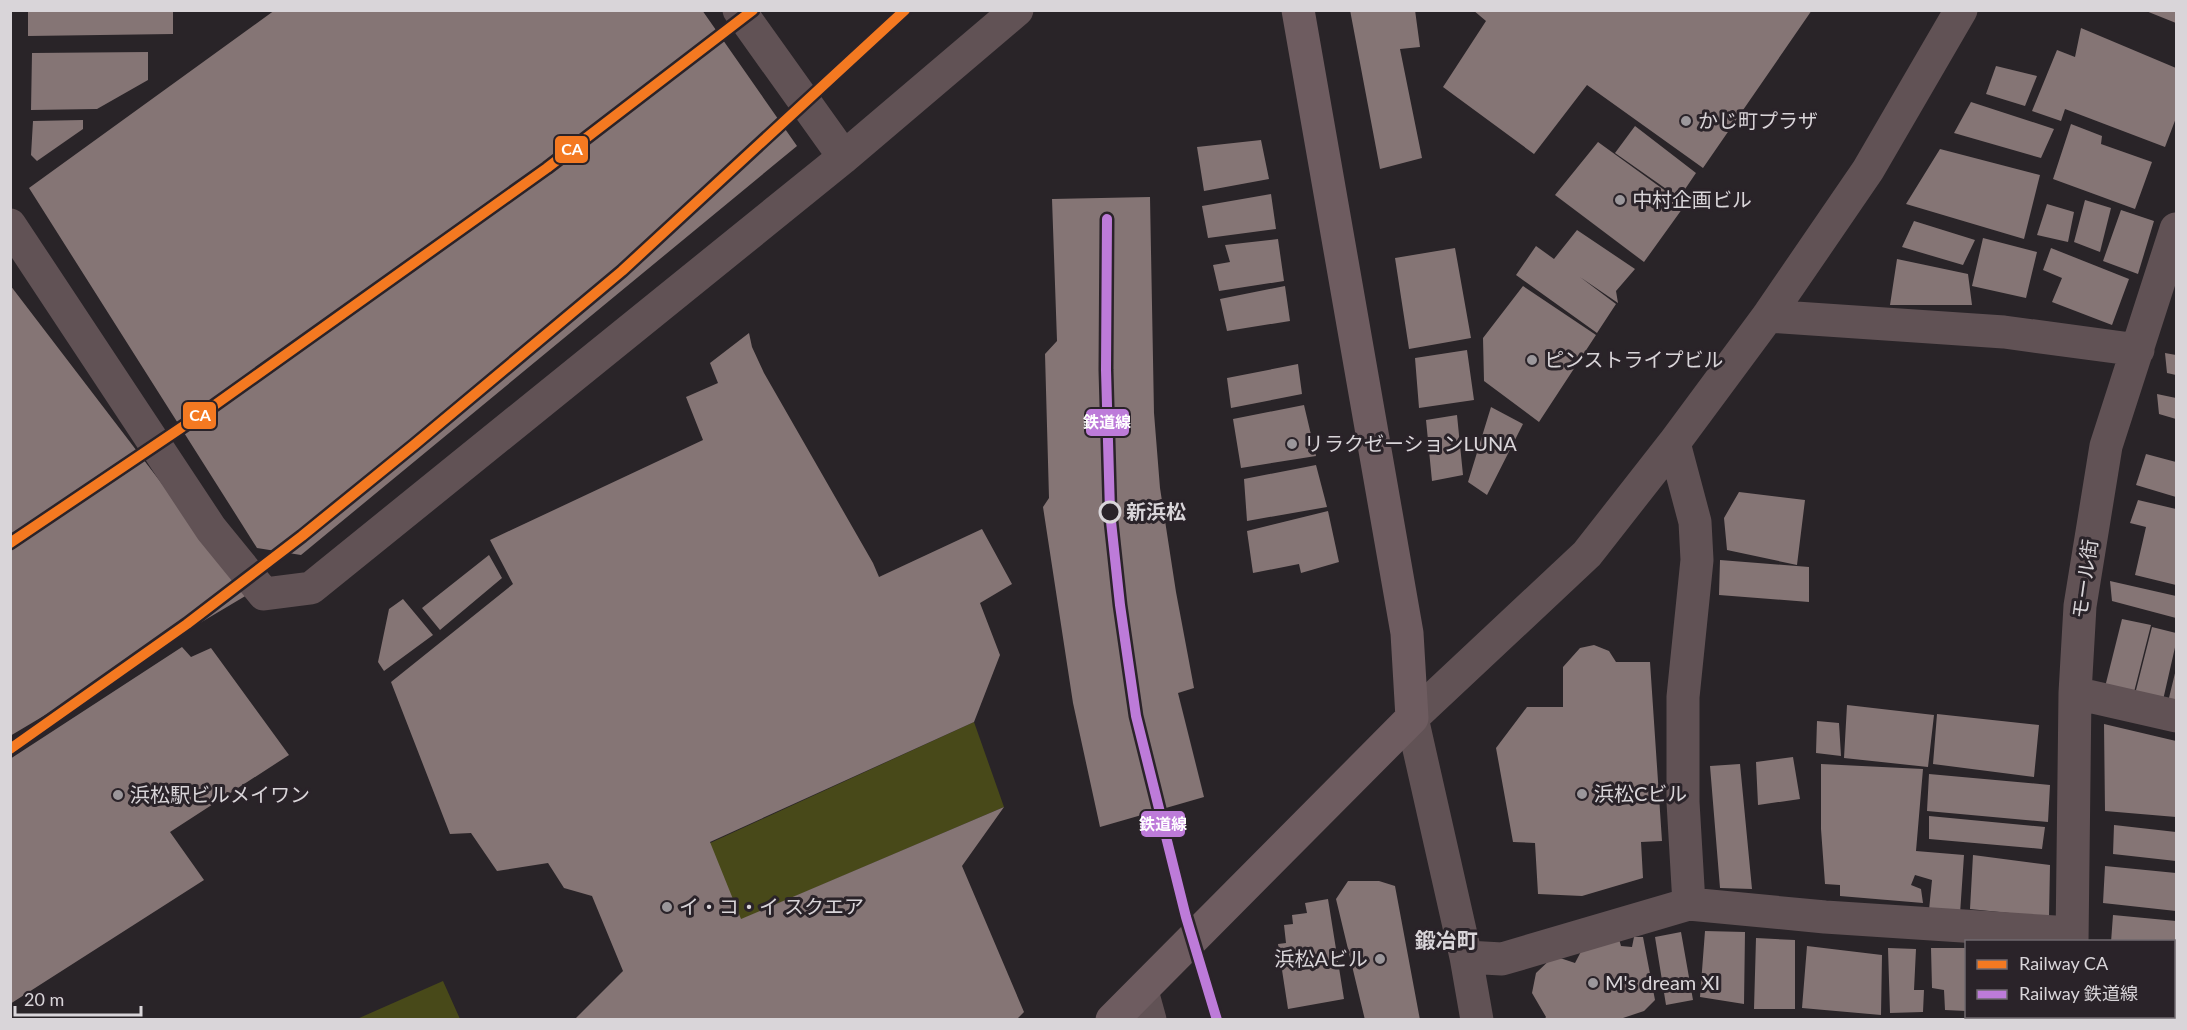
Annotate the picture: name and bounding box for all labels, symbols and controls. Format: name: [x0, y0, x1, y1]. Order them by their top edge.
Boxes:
place label: かじ町プラザ: [1698, 108, 1818, 132]
marker: かじ町プラザ: [1679, 114, 1693, 128]
line badge: CA: [554, 135, 589, 164]
text: CA: [561, 139, 584, 158]
place label: 中村企画ビル: [1632, 187, 1752, 211]
marker: 中村企画ビル: [1613, 193, 1627, 207]
place label: ピンストライプビル: [1544, 347, 1724, 371]
marker: ピンストライプビル: [1525, 353, 1539, 367]
line badge: CA: [182, 401, 217, 430]
text: CA: [189, 405, 212, 424]
line badge: 鉄道線: [1085, 408, 1130, 437]
text: 鉄道線: [1083, 412, 1131, 431]
place label: リラクゼーションLUNA: [1304, 431, 1517, 455]
marker: リラクゼーションLUNA: [1285, 437, 1299, 451]
place label: 新浜松: [1126, 499, 1186, 523]
marker: 新浜松: [1099, 501, 1121, 523]
street label: モール街: [2067, 538, 2101, 620]
place label: 浜松Cビル: [1594, 781, 1687, 805]
place label: 浜松駅ビルメイワン: [130, 782, 310, 806]
marker: 浜松Cビル: [1575, 787, 1589, 801]
marker: 浜松駅ビルメイワン: [111, 788, 125, 802]
line badge: 鉄道線: [1140, 810, 1186, 838]
text: 鉄道線: [1139, 814, 1187, 833]
place label: イ・コ・イ スクエア: [679, 894, 864, 918]
marker: イ・コ・イ スクエア: [660, 900, 674, 914]
district label: 鍛冶町: [1415, 927, 1478, 952]
legend: [1965, 940, 2175, 1018]
place label: 浜松Aビル: [1274, 946, 1368, 970]
marker: 浜松Aビル: [1373, 952, 1387, 966]
text: Railway CA: [2019, 952, 2109, 974]
place label: M's dream XI: [1605, 970, 1720, 994]
marker: M's dream XI: [1586, 976, 1600, 990]
scale bar: [15, 979, 141, 1017]
text: Railway 鉄道線: [2019, 982, 2138, 1004]
text: 20 m: [24, 988, 64, 1010]

